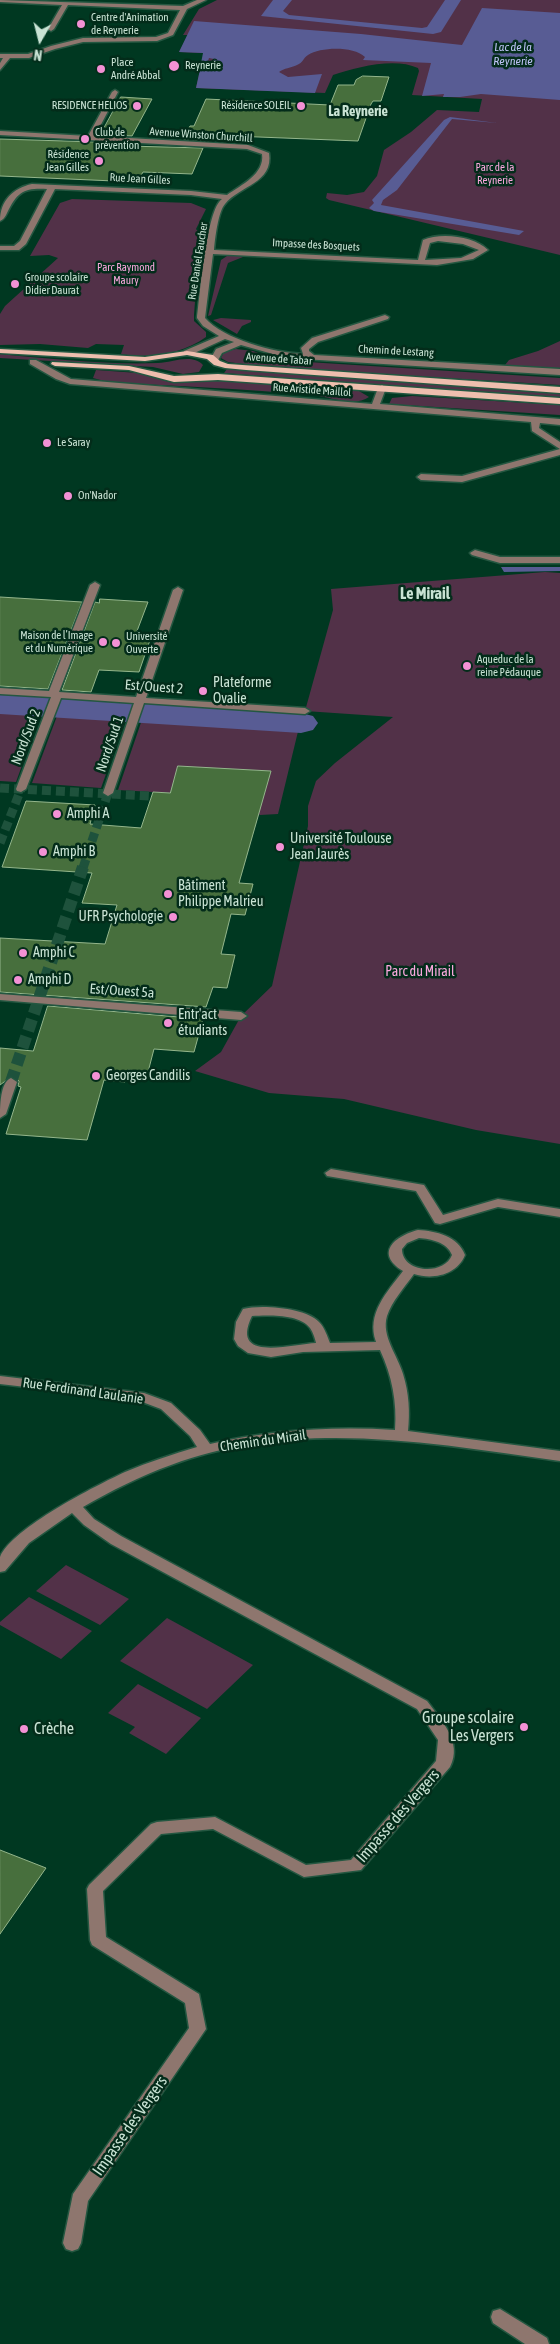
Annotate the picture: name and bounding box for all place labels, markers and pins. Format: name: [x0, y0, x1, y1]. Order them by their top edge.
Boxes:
place label: Centre d'Animation de Reynerie: [91, 11, 169, 37]
marker: Centre d'Animation de Reynerie: [75, 18, 87, 30]
place label: Place André Abbal: [111, 56, 161, 82]
marker: Reynerie: [167, 59, 181, 73]
place label: Reynerie: [185, 59, 221, 73]
marker: Place André Abbal: [95, 63, 107, 75]
place label: RESIDENCE HELIOS: [52, 99, 127, 113]
place label: Résidence SOLEIL: [221, 99, 291, 113]
marker: RESIDENCE HELIOS: [131, 100, 143, 112]
marker: Résidence SOLEIL: [295, 100, 307, 112]
place label: Club de prévention: [95, 126, 139, 152]
marker: Club de prévention: [79, 133, 91, 145]
place label: Résidence Jean Gilles: [46, 148, 89, 174]
marker: Résidence Jean Gilles: [93, 155, 105, 167]
place label: Groupe scolaire Didier Daurat: [25, 271, 88, 297]
marker: Groupe scolaire Didier Daurat: [9, 278, 21, 290]
place label: Le Saray: [57, 436, 90, 450]
marker: Le Saray: [41, 437, 53, 449]
place label: On'Nador: [78, 489, 117, 503]
marker: On'Nador: [62, 490, 74, 502]
place label: Maison de l’Image et du Numérique: [20, 629, 93, 655]
place label: Université Ouverte: [126, 630, 167, 656]
marker: Maison de l’Image et du Numérique: [97, 636, 109, 648]
marker: Université Ouverte: [110, 637, 122, 649]
place label: Aqueduc de la reine Pédauque: [477, 653, 541, 679]
marker: Aqueduc de la reine Pédauque: [461, 660, 473, 672]
place label: Plateforme Ovalie: [213, 675, 271, 708]
marker: Plateforme Ovalie: [197, 685, 209, 697]
place label: Amphi A: [67, 806, 109, 822]
marker: Amphi A: [51, 808, 63, 820]
place label: Université Toulouse Jean Jaurès: [290, 831, 392, 864]
marker: Université Toulouse Jean Jaurès: [274, 841, 286, 853]
place label: Amphi B: [53, 844, 95, 860]
marker: Amphi B: [37, 846, 49, 858]
place label: Bâtiment Philippe Malrieu: [178, 878, 263, 910]
marker: Bâtiment Philippe Malrieu: [162, 888, 174, 900]
place label: UFR Psychologie: [78, 909, 163, 925]
marker: UFR Psychologie: [167, 911, 179, 923]
place label: Amphi C: [33, 945, 75, 961]
marker: Amphi C: [17, 947, 29, 959]
place label: Amphi D: [28, 972, 71, 988]
marker: Amphi D: [12, 974, 24, 986]
place label: Entr'act étudiants: [178, 1007, 227, 1040]
marker: Entr'act étudiants: [162, 1017, 174, 1029]
place label: Georges Candilis: [106, 1068, 190, 1084]
marker: Georges Candilis: [90, 1070, 102, 1082]
place label: Groupe scolaire Les Vergers: [422, 1708, 514, 1746]
place label: Crèche: [34, 1719, 74, 1739]
marker: Groupe scolaire Les Vergers: [518, 1721, 530, 1733]
marker: Crèche: [18, 1723, 30, 1735]

